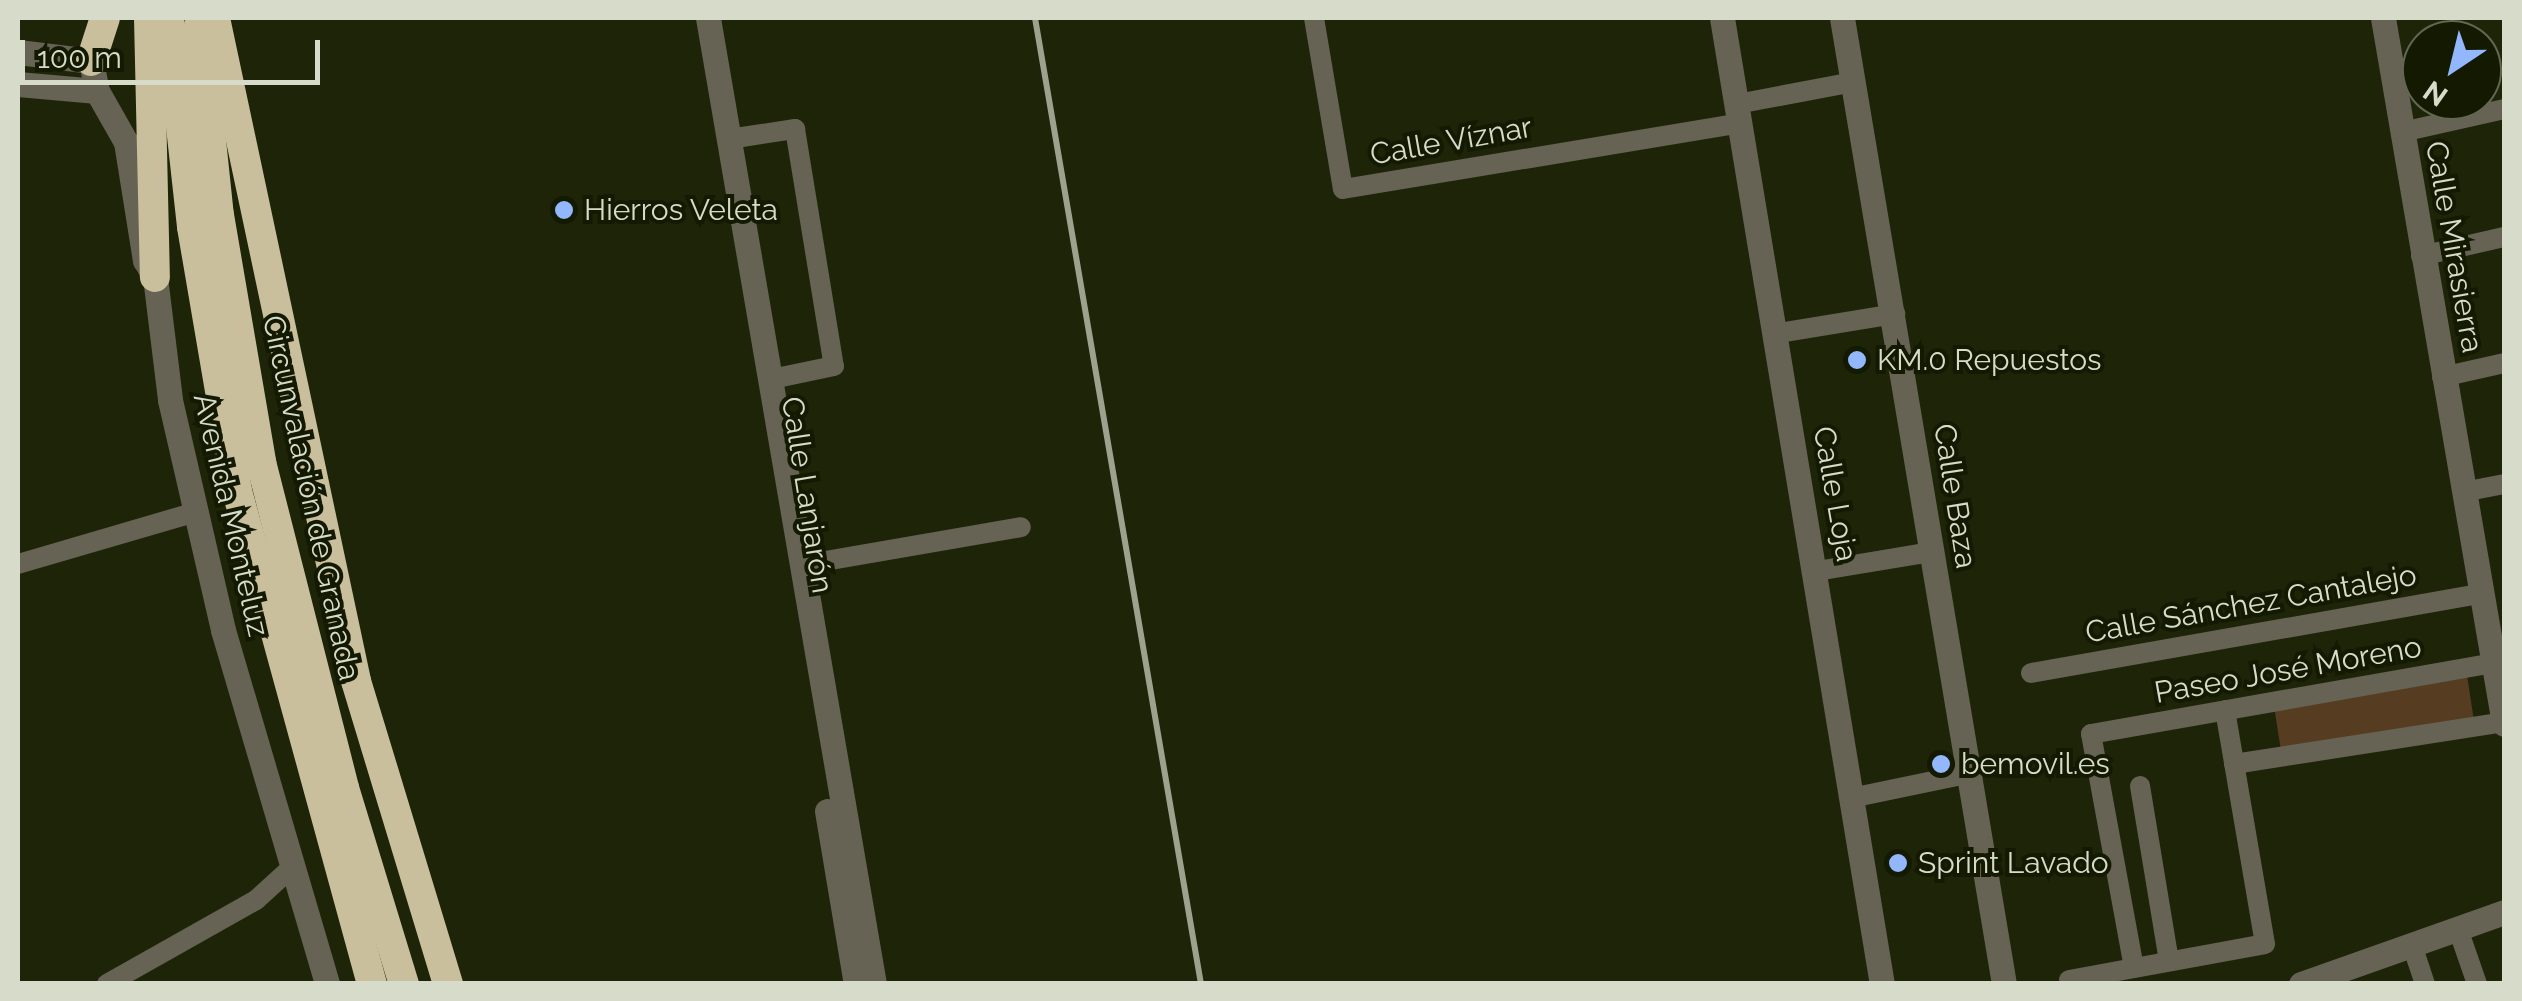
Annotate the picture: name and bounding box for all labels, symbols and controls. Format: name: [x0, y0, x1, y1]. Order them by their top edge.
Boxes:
scale bar: [25, 20, 325, 82]
north arrow: [2402, 20, 2502, 120]
text: 100 m: [37, 40, 122, 75]
text: N: [2417, 74, 2454, 113]
street label: Calle Víznar: [1367, 109, 1535, 173]
street label: Calle Mirasierra: [2418, 138, 2490, 356]
place label: Hierros Veleta: [584, 192, 779, 228]
marker: Hierros Veleta: [553, 199, 575, 221]
street label: Circunvalación de Granada: [255, 312, 367, 684]
place label: KM.0 Repuestos: [1877, 342, 2102, 378]
marker: KM.0 Repuestos: [1846, 349, 1868, 371]
street label: Avenida Monteluz: [186, 390, 276, 640]
street label: Calle Lanjarón: [774, 394, 840, 596]
street label: Calle Baza: [1926, 421, 1984, 571]
street label: Calle Loja: [1805, 424, 1865, 564]
street label: Calle Sánchez Cantalejo: [2083, 557, 2419, 651]
street label: Paseo José Moreno: [2151, 629, 2425, 711]
place label: bemovil.es: [1961, 746, 2110, 782]
marker: bemovil.es: [1930, 753, 1952, 775]
place label: Sprint Lavado: [1918, 845, 2109, 881]
marker: Sprint Lavado: [1887, 852, 1909, 874]

